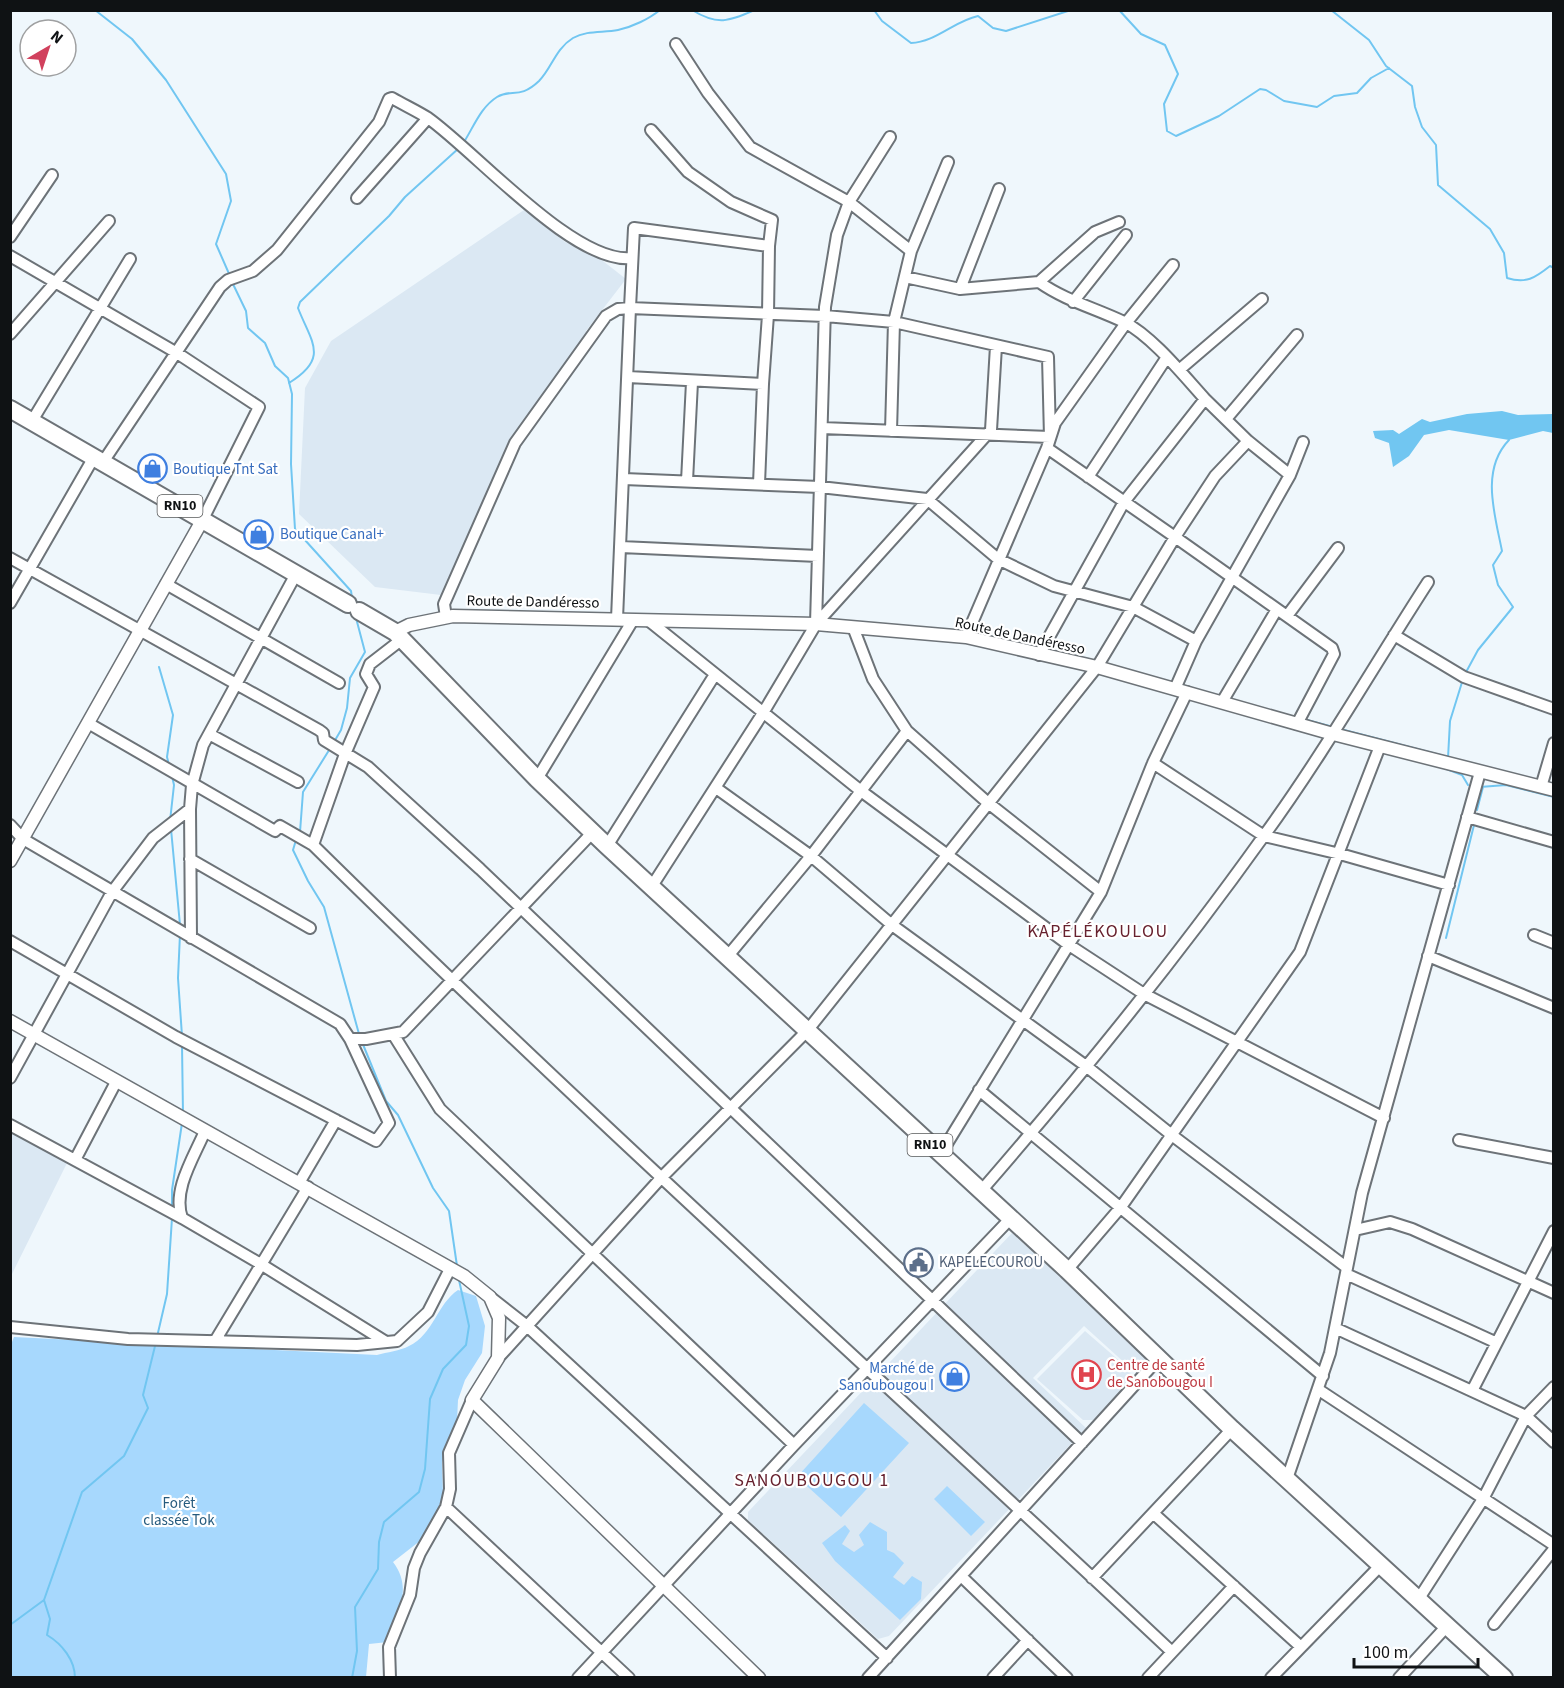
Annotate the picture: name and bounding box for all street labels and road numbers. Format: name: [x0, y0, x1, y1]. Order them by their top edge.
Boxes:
road number: RN10: [158, 495, 202, 517]
street label: Route de Dandéresso: [466, 590, 600, 614]
street label: Route de Dandéresso: [953, 612, 1087, 660]
road number: RN10: [908, 1134, 952, 1156]

